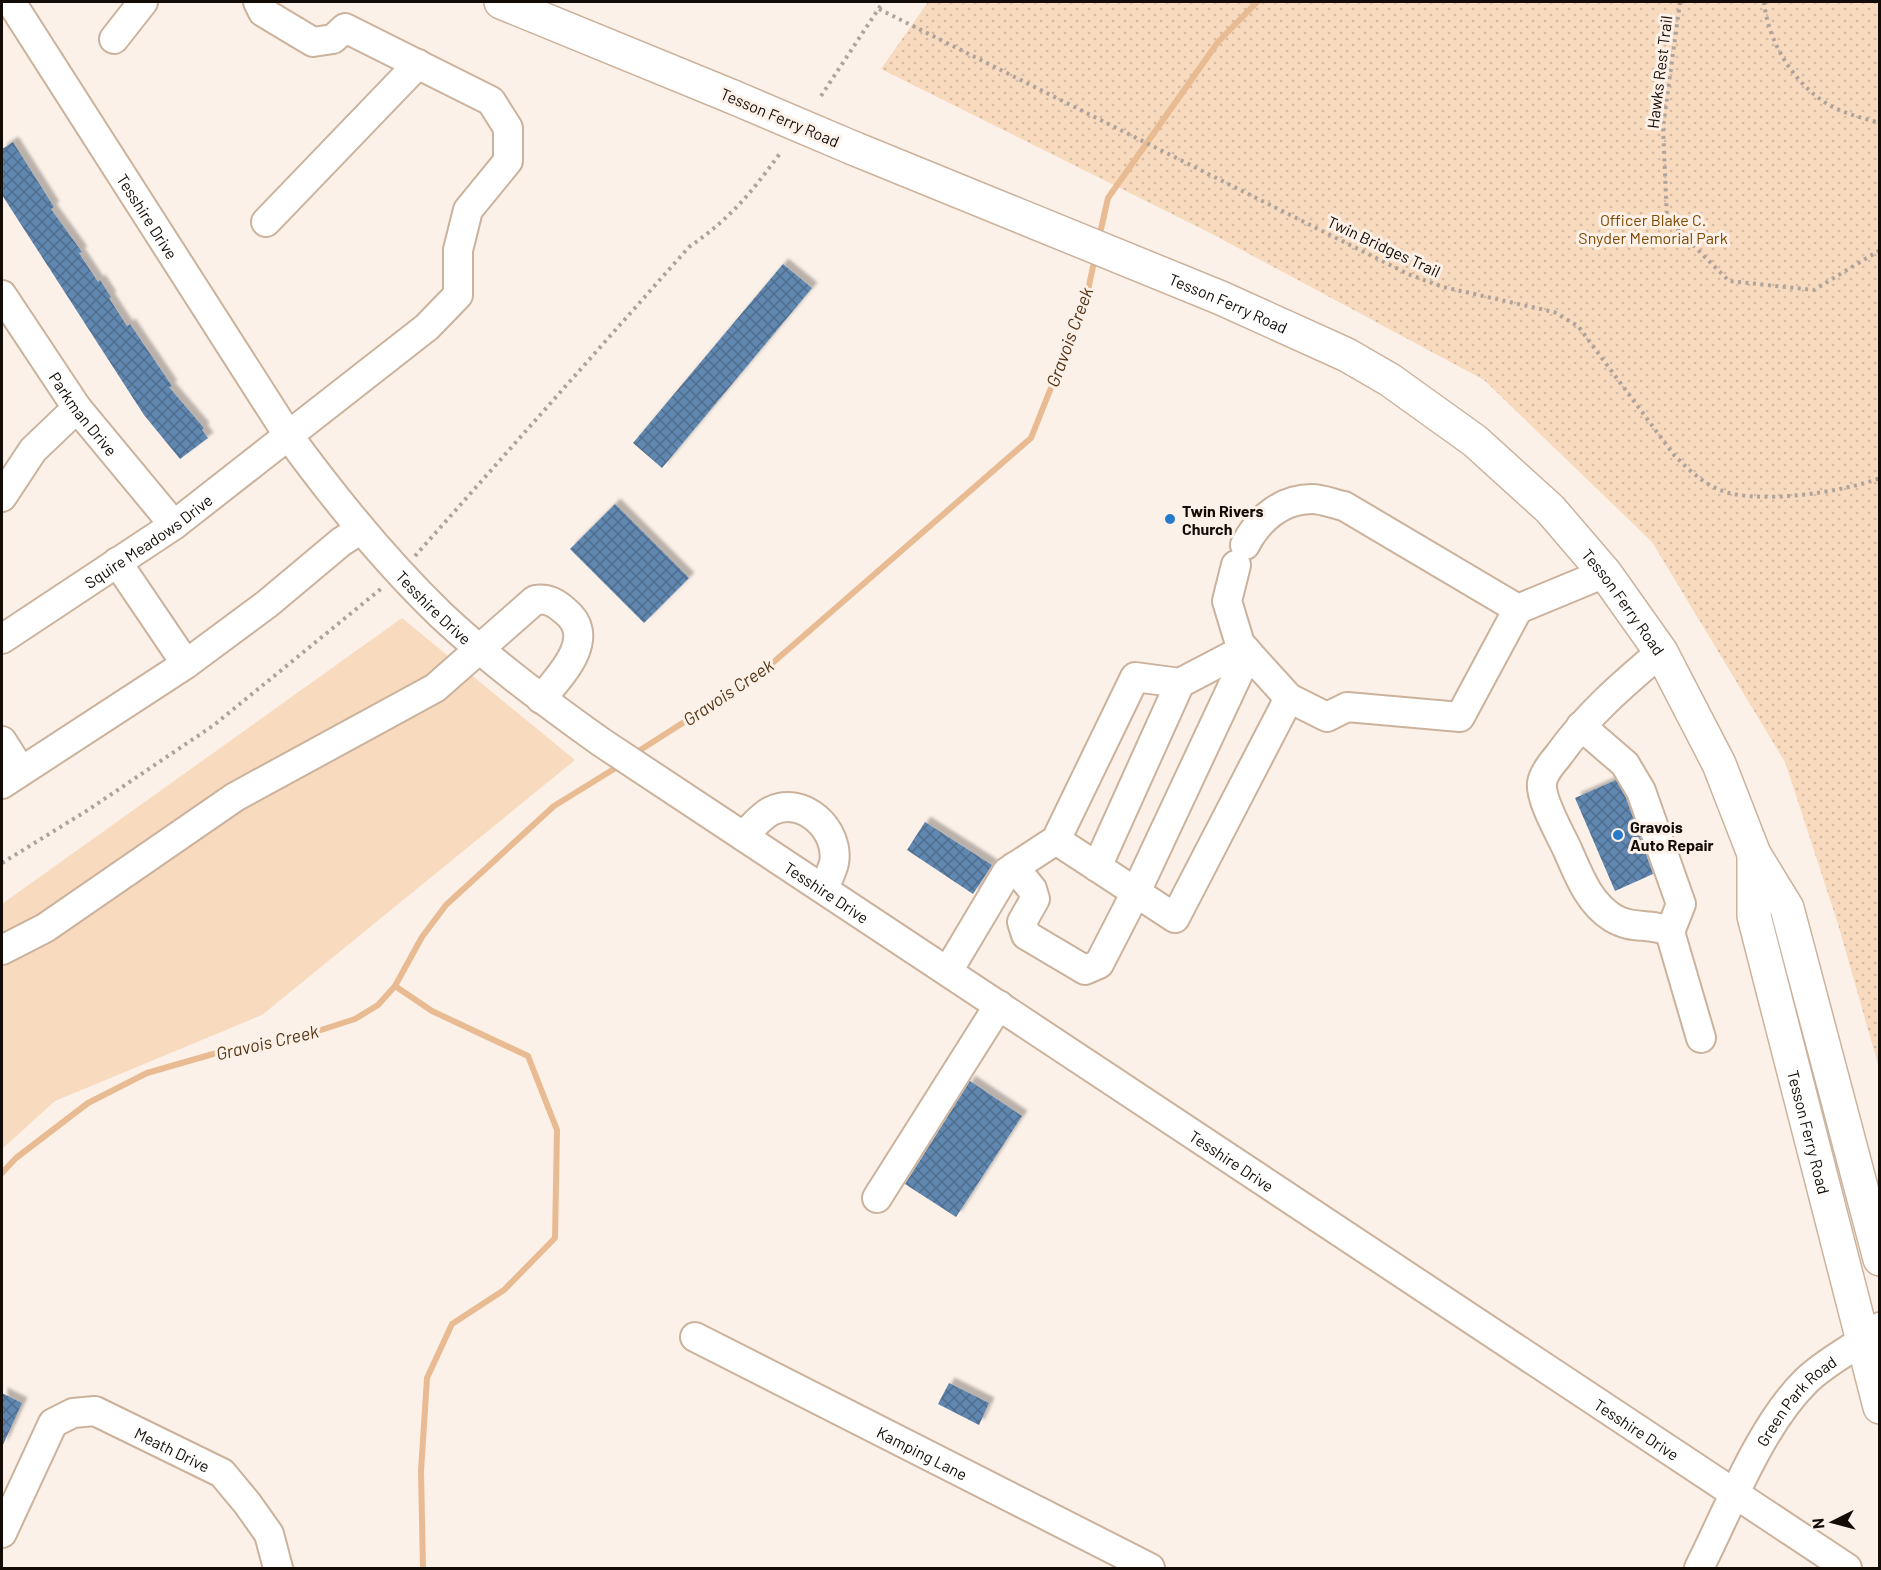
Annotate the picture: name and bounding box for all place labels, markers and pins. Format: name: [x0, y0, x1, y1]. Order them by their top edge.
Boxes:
place label: Twin Rivers Church: [1182, 501, 1264, 538]
marker: Twin Rivers Church: [1163, 512, 1177, 526]
place label: Gravois Auto Repair: [1630, 817, 1714, 854]
marker: Gravois Auto Repair: [1611, 828, 1625, 842]

